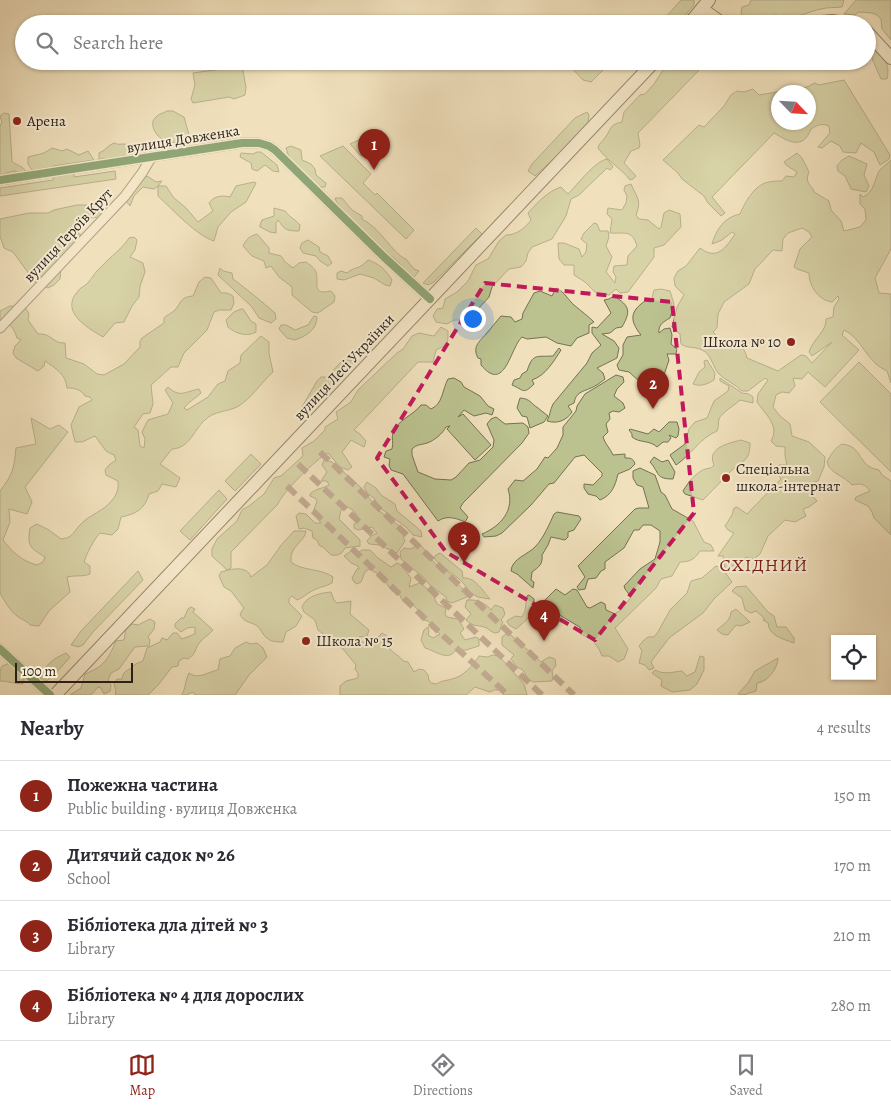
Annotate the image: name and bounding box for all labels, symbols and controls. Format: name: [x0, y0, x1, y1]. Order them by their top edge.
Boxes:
search box: [15, 15, 876, 70]
icon: search: [33, 29, 61, 57]
text: Search here: [73, 30, 163, 56]
north arrow: [771, 85, 816, 130]
place label: Арена: [26, 111, 66, 131]
marker: Арена: [11, 115, 23, 127]
street label: вулиця Довженка: [125, 120, 241, 158]
pin: 1: [358, 129, 390, 170]
street label: вулиця Героїв Крут: [19, 183, 117, 286]
your location: [460, 306, 486, 332]
street label: вулиця Лесі Українки: [289, 309, 399, 425]
place label: Школа № 10: [702, 332, 781, 352]
marker: Школа № 10: [785, 336, 797, 348]
pin: 2: [637, 368, 669, 409]
place label: Спеціальна школа-інтернат: [736, 459, 840, 496]
marker: Спеціальна школа-інтернат: [720, 472, 732, 484]
pin: 3: [448, 522, 480, 563]
district label: СХІДНИЙ: [720, 553, 808, 577]
pin: 4: [528, 600, 560, 641]
place label: Школа № 15: [316, 631, 393, 651]
marker: Школа № 15: [300, 635, 312, 647]
map controls: [831, 635, 876, 680]
button: locate: [831, 635, 876, 680]
scale bar: [15, 660, 132, 683]
text: 100 m: [22, 662, 56, 681]
text: Nearby: [20, 714, 83, 742]
text: 4 results: [817, 717, 871, 739]
text: Пожежна частина: [67, 772, 218, 798]
text: 1: [33, 785, 39, 807]
text: 150 m: [834, 785, 871, 807]
text: Public building · вулиця Довженка: [67, 798, 297, 820]
text: Дитячий садок № 26: [67, 842, 235, 868]
text: 2: [32, 855, 40, 877]
text: 170 m: [834, 855, 871, 877]
text: School: [67, 868, 110, 890]
text: Бібліотека дла дітей № 3: [67, 912, 268, 938]
text: 3: [33, 925, 39, 947]
text: 210 m: [833, 925, 871, 947]
text: Library: [67, 938, 115, 960]
text: Бібліотека № 4 для дорослих: [67, 982, 304, 1008]
text: 4: [32, 995, 40, 1017]
text: 280 m: [831, 995, 871, 1017]
text: Library: [67, 1008, 115, 1030]
tab: Map: [128, 1051, 156, 1100]
tab: Directions: [413, 1051, 473, 1100]
tab: Saved: [730, 1051, 763, 1100]

